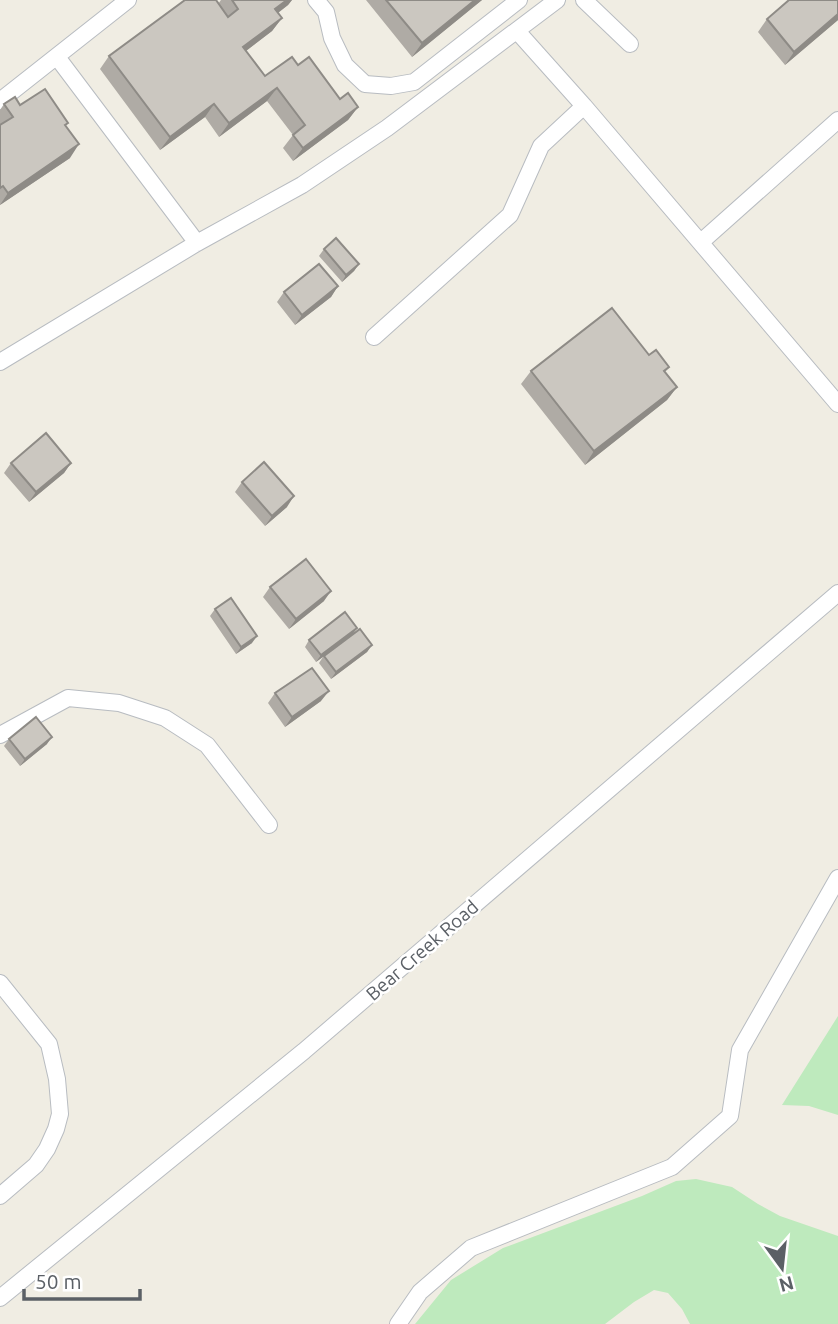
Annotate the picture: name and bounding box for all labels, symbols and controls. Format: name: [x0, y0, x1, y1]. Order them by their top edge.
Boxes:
street label: Bear Creek Road: [361, 895, 483, 1005]
north arrow: [747, 1233, 817, 1303]
scale bar: [24, 1258, 140, 1302]
text: 50 m: [35, 1269, 82, 1293]
text: N: [777, 1272, 796, 1297]

